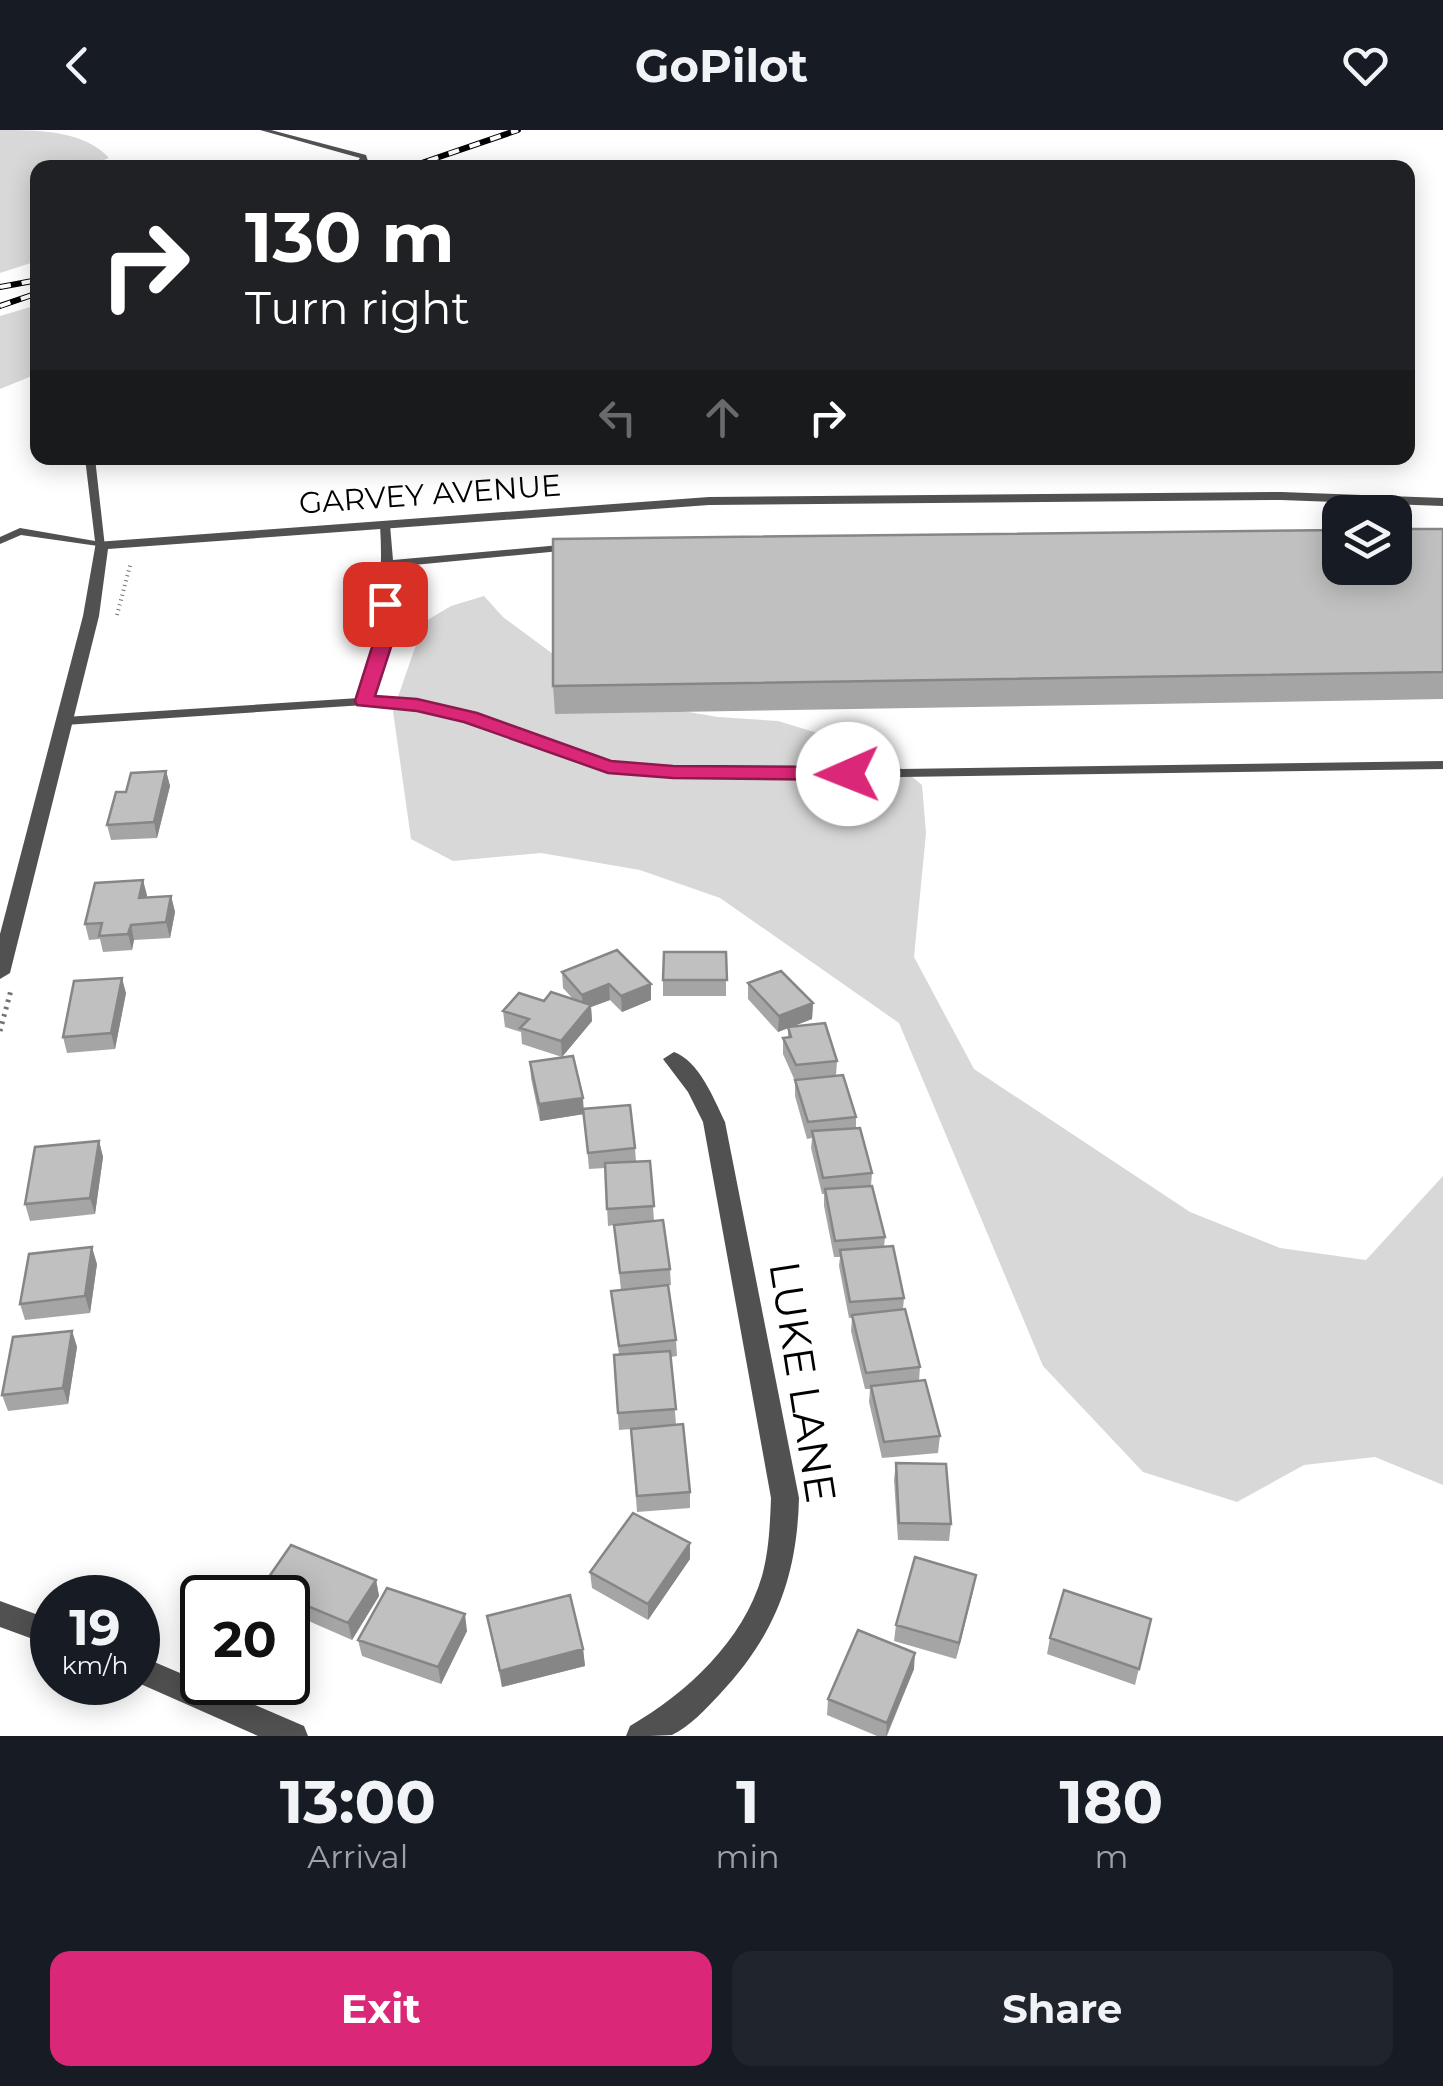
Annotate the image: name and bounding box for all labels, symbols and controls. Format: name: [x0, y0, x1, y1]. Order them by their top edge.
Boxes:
icon: back: [50, 38, 105, 93]
text: GoPilot: [635, 38, 808, 93]
icon: heart: [1338, 38, 1393, 93]
text: 130 m: [245, 194, 455, 280]
icon: right: [80, 200, 210, 330]
text: Turn right: [245, 280, 470, 335]
icon: left: [590, 390, 645, 445]
icon: ahead: [695, 390, 750, 445]
icon: right: [800, 390, 855, 445]
street label: GARVEY AVENUE: [298, 466, 562, 522]
map controls: [1322, 495, 1412, 585]
button: layers: [1322, 495, 1412, 585]
pin: [343, 562, 428, 647]
icon: arrive: [358, 577, 413, 632]
position arrow: [796, 722, 900, 826]
street label: LUKE LANE: [758, 1258, 848, 1506]
speed limit sign: 20: [180, 1575, 310, 1705]
text: 19: [69, 1597, 121, 1658]
text: km/h: [62, 1650, 128, 1680]
text: 13:00: [280, 1765, 436, 1838]
text: 1: [736, 1765, 759, 1838]
text: 180: [1059, 1765, 1163, 1838]
text: Arrival: [307, 1837, 408, 1876]
text: min: [716, 1837, 780, 1876]
text: m: [1094, 1837, 1128, 1876]
button: Exit: [50, 1951, 712, 2066]
button: Share: [732, 1951, 1393, 2066]

